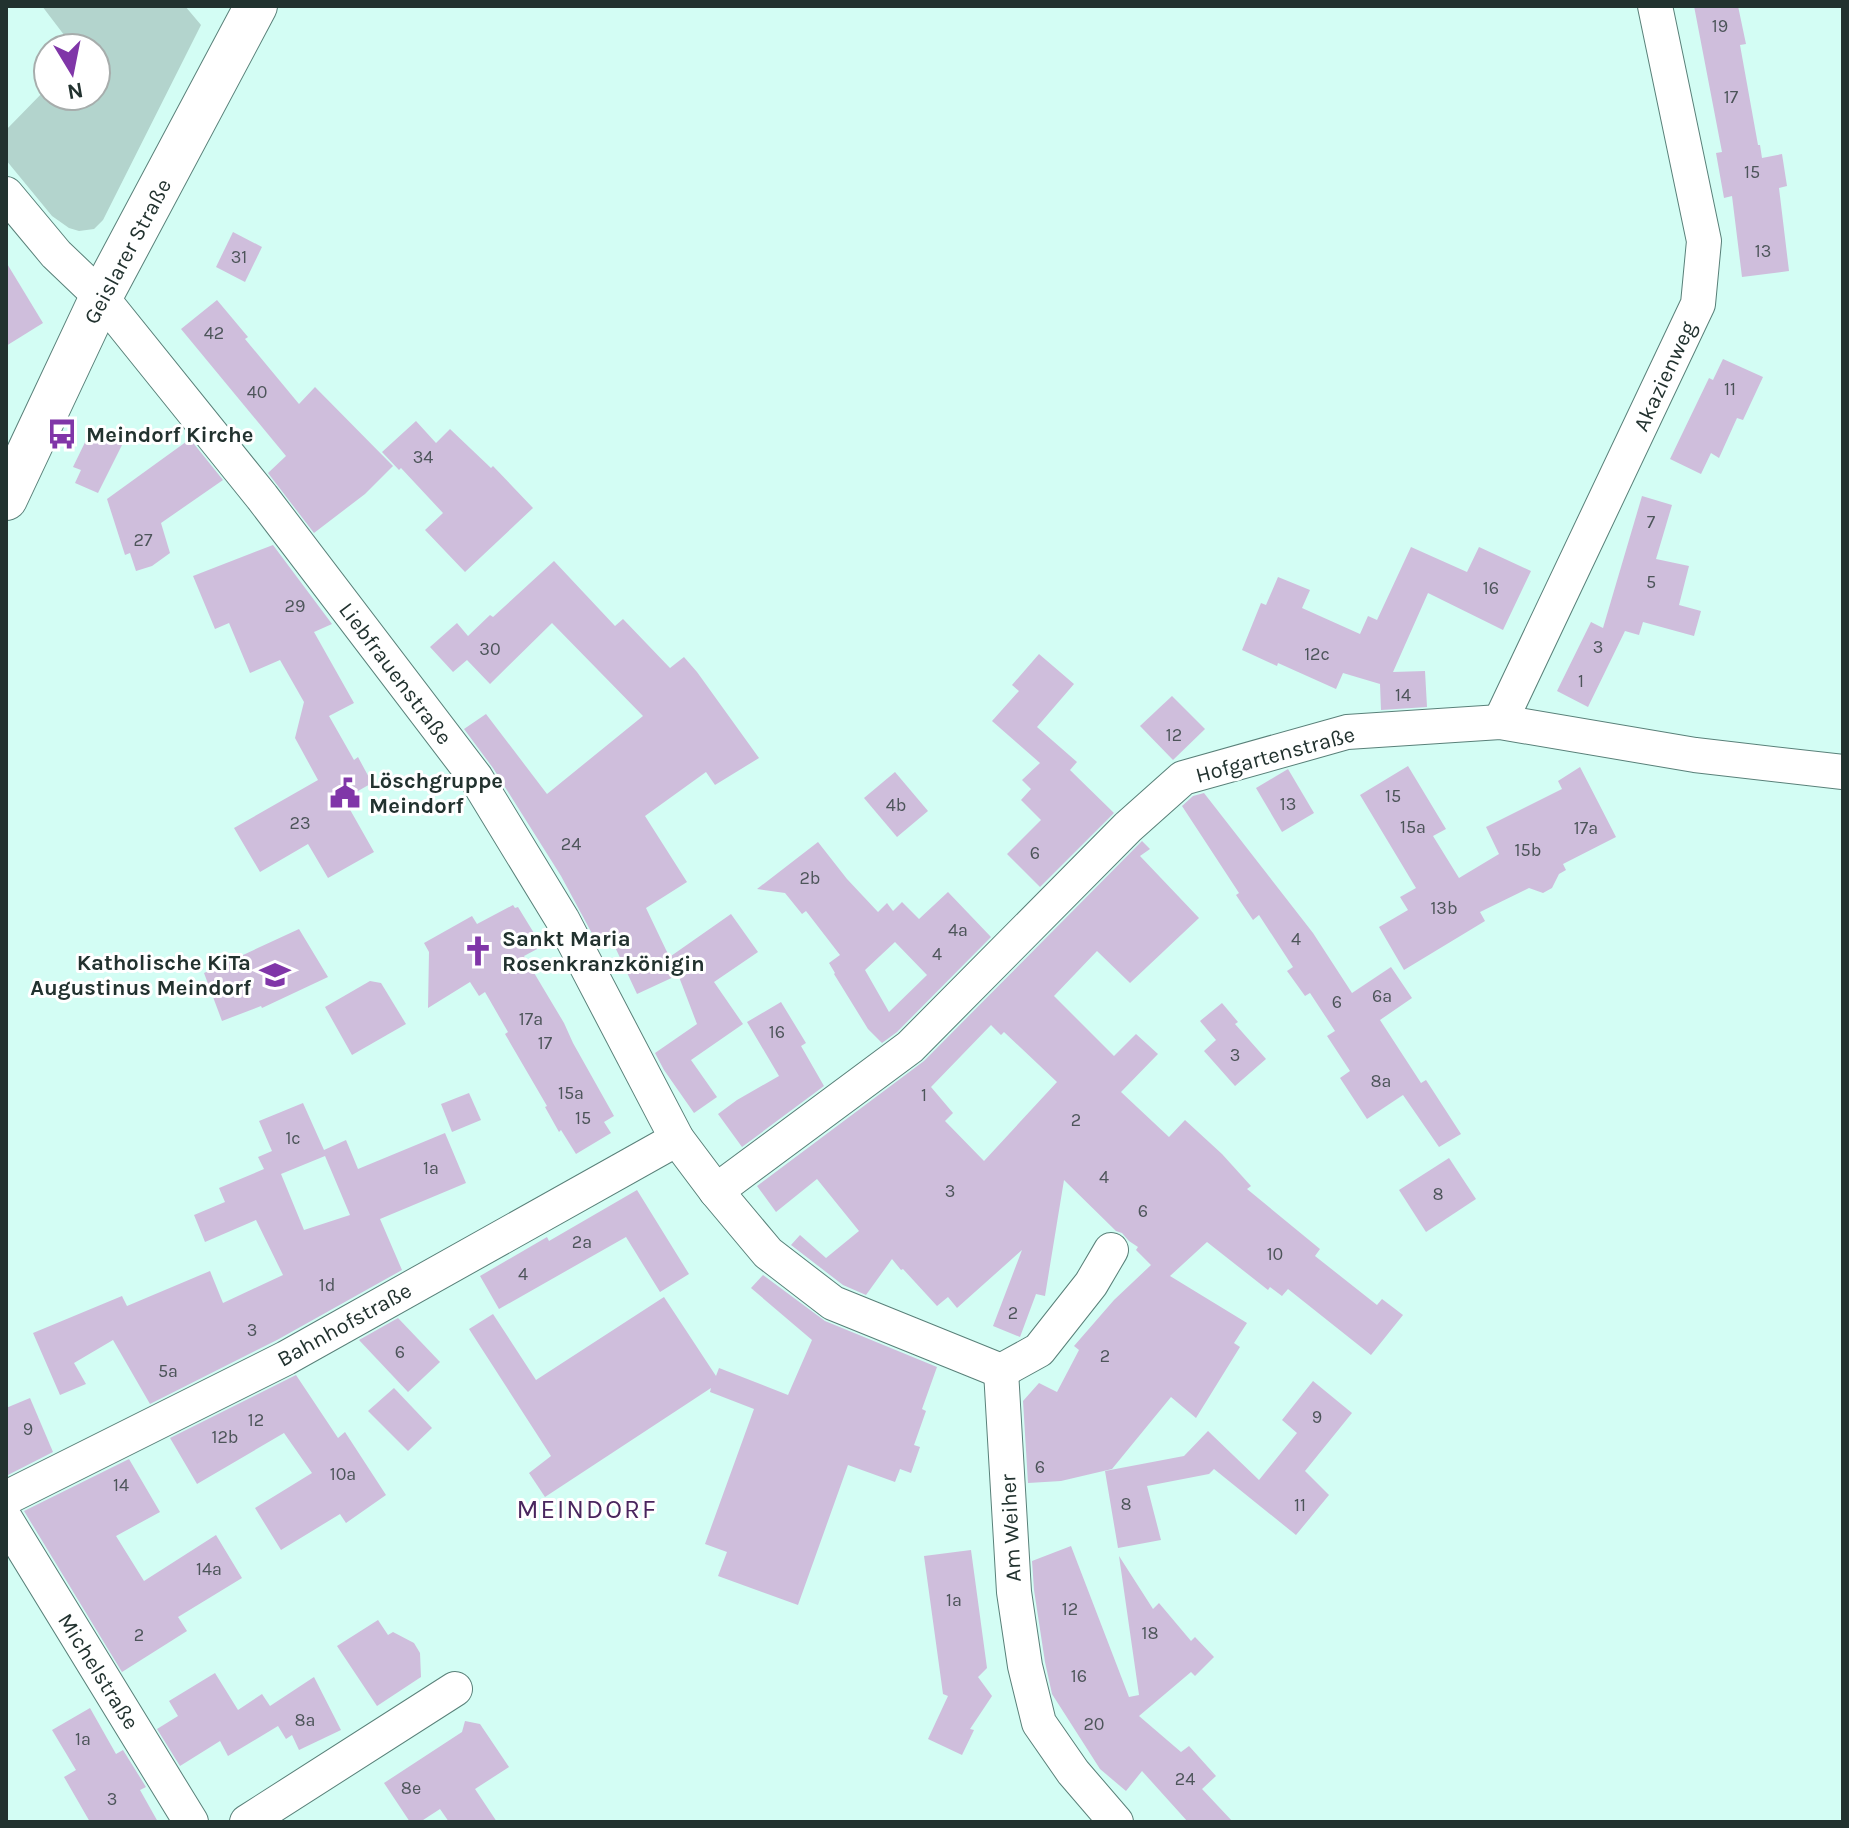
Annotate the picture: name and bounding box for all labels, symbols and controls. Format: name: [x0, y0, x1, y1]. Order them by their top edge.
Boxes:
house number: 19: [1712, 15, 1728, 37]
north arrow: [32, 32, 112, 112]
text: N: [65, 77, 85, 105]
house number: 17: [1724, 86, 1739, 108]
house number: 15: [1744, 161, 1760, 183]
street label: Geislarer Straße: [79, 174, 177, 329]
house number: 13: [1755, 240, 1771, 262]
house number: 31: [231, 246, 247, 268]
street label: Akazienweg: [1628, 317, 1702, 436]
house number: 42: [204, 322, 224, 344]
house number: 11: [1724, 378, 1736, 400]
house number: 40: [247, 381, 267, 403]
bus stop icon: Meindorf Kirche: [45, 417, 79, 451]
place label: Meindorf Kirche: [86, 422, 253, 448]
house number: 34: [413, 446, 433, 468]
house number: 7: [1647, 511, 1656, 533]
house number: 27: [134, 529, 153, 551]
house number: 5: [1646, 571, 1656, 593]
house number: 16: [1483, 577, 1499, 599]
house number: 29: [285, 595, 305, 617]
street label: Liebfrauenstraße: [333, 597, 457, 750]
house number: 3: [1593, 636, 1603, 658]
house number: 30: [479, 638, 501, 660]
house number: 12c: [1304, 643, 1330, 665]
house number: 1: [1578, 670, 1584, 692]
house number: 14: [1395, 684, 1411, 706]
street label: Hofgartenstraße: [1193, 721, 1358, 789]
house number: 12: [1166, 724, 1182, 746]
place label: Löschgruppe Meindorf: [369, 768, 503, 819]
public building icon: Löschgruppe Meindorf: [328, 776, 362, 810]
house number: 15: [1385, 785, 1401, 807]
house number: 13: [1280, 793, 1296, 815]
house number: 4b: [886, 794, 906, 816]
house number: 23: [289, 812, 311, 834]
house number: 15a: [1400, 816, 1426, 838]
house number: 17a: [1574, 817, 1598, 839]
house number: 24: [561, 833, 581, 855]
house number: 15b: [1515, 839, 1541, 861]
house number: 6: [1030, 842, 1040, 864]
house number: 2b: [799, 867, 821, 889]
house number: 13b: [1430, 897, 1458, 919]
house number: 4a: [948, 919, 968, 941]
place label: Sankt Maria Rosenkranzkönigin: [502, 926, 705, 977]
house number: 4: [1291, 928, 1301, 950]
church icon: Sankt Maria Rosenkranzkönigin: [461, 934, 495, 968]
house number: 4: [932, 943, 942, 965]
place label: Katholische KiTa Augustinus Meindorf: [30, 950, 252, 1001]
school or university icon: Katholische KiTa Augustinus Meindorf: [258, 958, 292, 992]
house number: 6a: [1372, 985, 1392, 1007]
house number: 6: [1332, 991, 1342, 1013]
house number: 17a: [519, 1008, 543, 1030]
house number: 16: [769, 1021, 785, 1043]
house number: 17: [538, 1032, 553, 1054]
house number: 3: [1230, 1044, 1240, 1066]
house number: 8a: [1371, 1070, 1391, 1092]
house number: 15a: [558, 1082, 584, 1104]
house number: 1: [921, 1084, 927, 1106]
house number: 15: [575, 1107, 591, 1129]
house number: 2: [1071, 1109, 1081, 1131]
house number: 1c: [285, 1127, 301, 1149]
house number: 1a: [423, 1157, 439, 1179]
house number: 4: [1099, 1166, 1109, 1188]
house number: 3: [945, 1180, 955, 1202]
house number: 8: [1432, 1183, 1444, 1205]
house number: 6: [1138, 1200, 1148, 1222]
house number: 2a: [572, 1231, 592, 1253]
house number: 10: [1267, 1243, 1283, 1265]
house number: 4: [518, 1263, 528, 1285]
house number: 1d: [319, 1274, 335, 1296]
street label: Bahnhofstraße: [273, 1277, 416, 1372]
house number: 2: [1008, 1302, 1018, 1324]
house number: 3: [247, 1319, 257, 1341]
house number: 6: [395, 1341, 405, 1363]
house number: 2: [1100, 1345, 1110, 1367]
house number: 5a: [158, 1360, 178, 1382]
house number: 9: [1312, 1406, 1322, 1428]
house number: 12: [248, 1409, 264, 1431]
house number: 9: [23, 1418, 33, 1440]
house number: 12b: [211, 1426, 239, 1448]
house number: 6: [1035, 1456, 1045, 1478]
house number: 10a: [330, 1463, 356, 1485]
street label: Am Weiher: [995, 1473, 1027, 1582]
house number: 14: [113, 1474, 129, 1496]
house number: 8: [1120, 1493, 1132, 1515]
district label: MEINDORF: [516, 1494, 658, 1525]
house number: 11: [1294, 1494, 1306, 1516]
house number: 14a: [196, 1558, 222, 1580]
house number: 1a: [946, 1589, 962, 1611]
house number: 12: [1062, 1598, 1078, 1620]
street label: Michelstraße: [52, 1609, 144, 1734]
house number: 18: [1141, 1622, 1159, 1644]
house number: 2: [134, 1624, 144, 1646]
house number: 16: [1071, 1665, 1087, 1687]
house number: 8a: [295, 1709, 315, 1731]
house number: 20: [1083, 1713, 1105, 1735]
house number: 1a: [75, 1728, 91, 1750]
house number: 24: [1175, 1768, 1195, 1790]
house number: 8e: [401, 1777, 421, 1799]
house number: 3: [107, 1788, 117, 1810]

